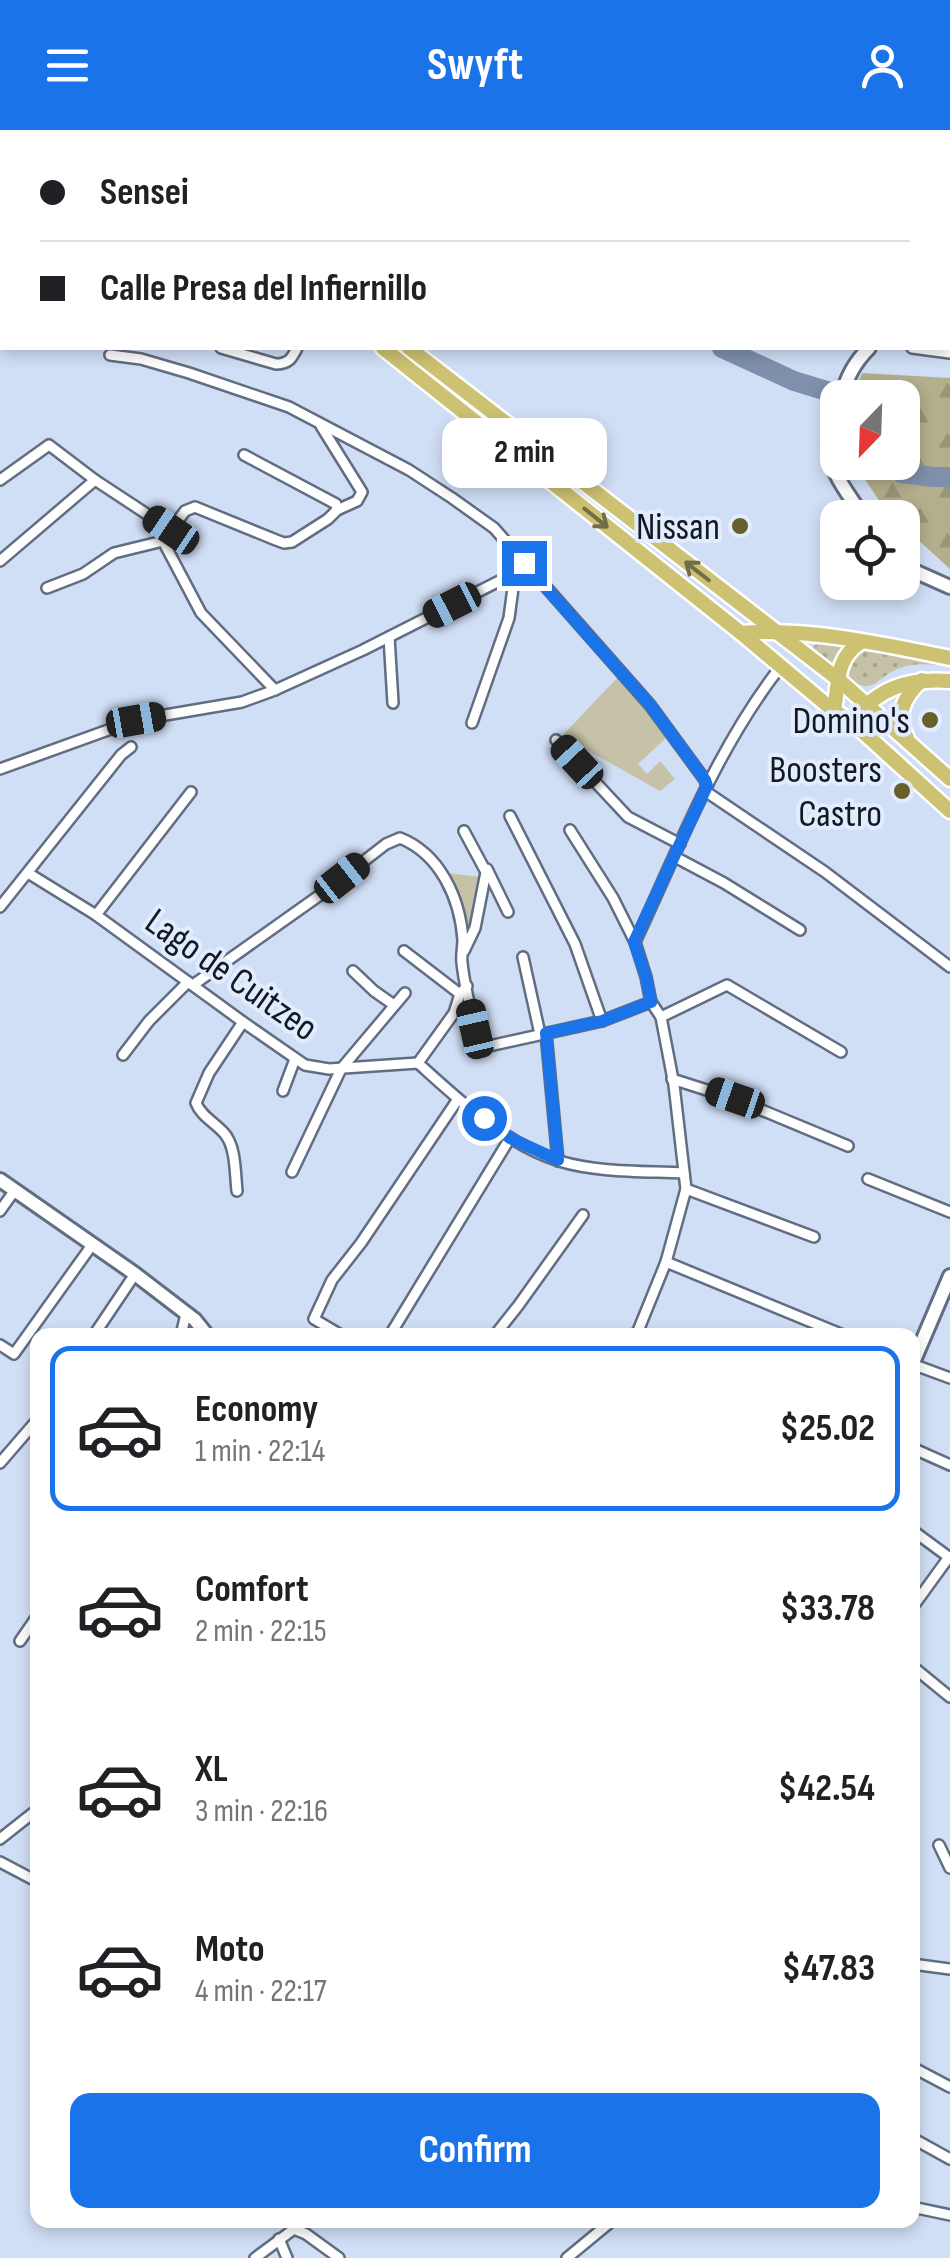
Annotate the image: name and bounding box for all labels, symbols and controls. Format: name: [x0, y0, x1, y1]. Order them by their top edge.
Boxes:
icon: menu: [40, 38, 95, 93]
text: Swyft: [427, 38, 523, 93]
icon: person: [855, 38, 910, 93]
text: Sensei: [100, 170, 189, 215]
text: Calle Presa del Infiernillo: [100, 266, 427, 311]
north arrow: [820, 380, 920, 480]
map controls: [820, 380, 920, 600]
callout: 2 min: [442, 418, 606, 488]
text: 2 min: [494, 433, 555, 472]
button: locate: [820, 500, 920, 600]
car: [138, 501, 204, 559]
place label: Nissan: [636, 505, 720, 550]
one-way arrow: [583, 507, 609, 529]
marker: Nissan: [729, 515, 751, 537]
route end: [502, 541, 547, 586]
one-way arrow: [685, 560, 711, 582]
car: [418, 578, 486, 632]
place label: Domino's: [792, 699, 910, 744]
car: [104, 700, 168, 740]
marker: Domino's: [919, 709, 941, 731]
car: [546, 730, 608, 794]
place label: Boosters Castro: [769, 748, 882, 837]
marker: Boosters Castro: [891, 780, 913, 802]
car: [309, 848, 375, 908]
street label: Lago de Cuitzeo: [136, 899, 326, 1051]
car: [454, 996, 496, 1062]
car: [702, 1074, 768, 1122]
route start: [462, 1096, 507, 1141]
icon: car: [75, 1384, 165, 1474]
text: Economy: [195, 1387, 318, 1432]
text: $25.02: [780, 1406, 875, 1451]
text: 1 min · 22:14: [195, 1432, 325, 1471]
icon: car: [75, 1564, 165, 1654]
text: Comfort: [195, 1567, 309, 1612]
text: $33.78: [780, 1586, 875, 1631]
text: 2 min · 22:15: [195, 1612, 327, 1651]
icon: car: [75, 1744, 165, 1834]
text: XL: [195, 1747, 228, 1792]
text: $42.54: [778, 1766, 875, 1811]
text: 3 min · 22:16: [195, 1792, 328, 1831]
icon: car: [75, 1924, 165, 2014]
text: Moto: [195, 1927, 265, 1972]
text: $47.83: [782, 1946, 875, 1991]
text: 4 min · 22:17: [195, 1972, 327, 2011]
button: Confirm: [70, 2093, 880, 2208]

